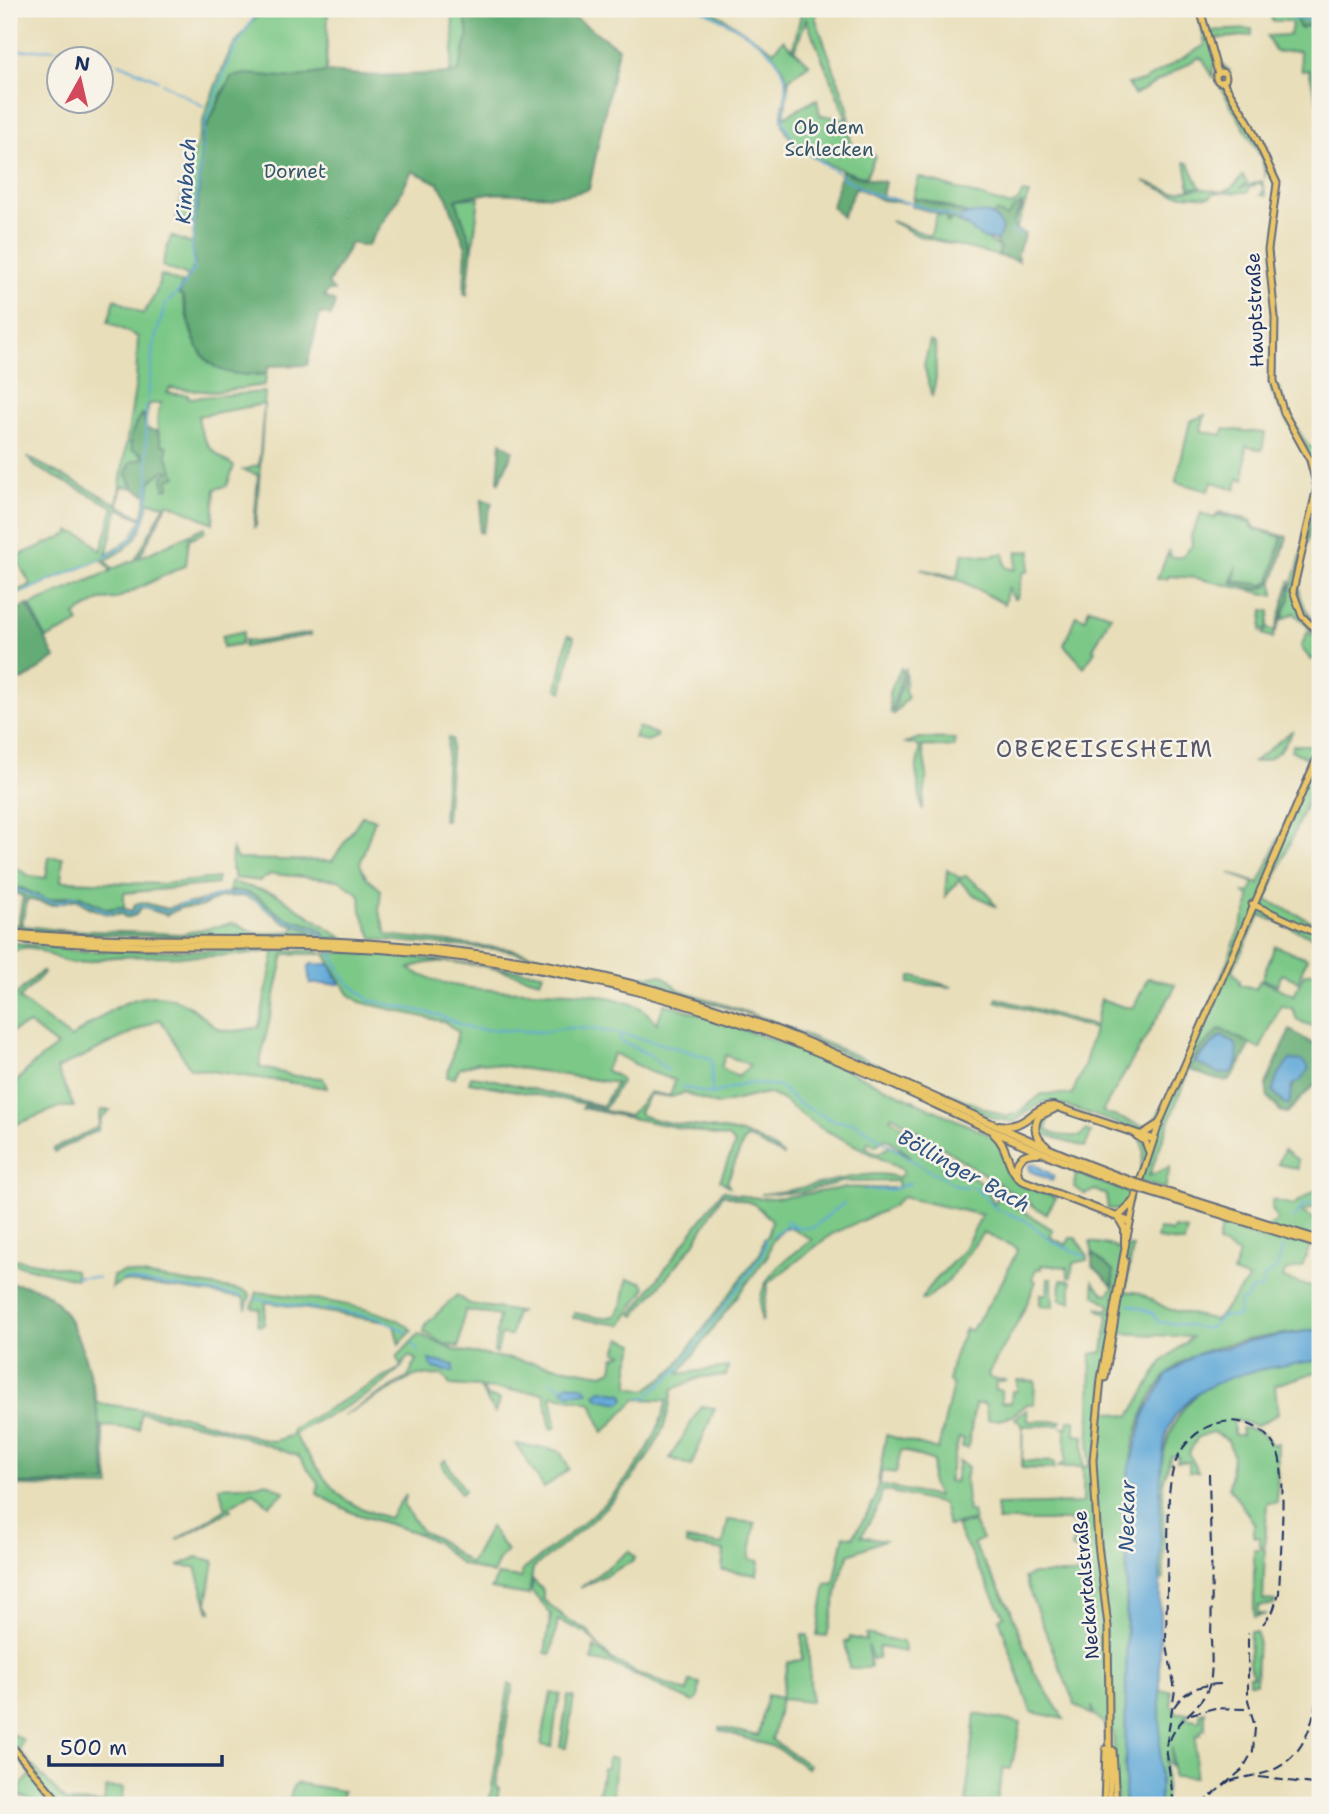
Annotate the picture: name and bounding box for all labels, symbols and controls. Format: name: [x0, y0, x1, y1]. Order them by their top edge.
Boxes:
north arrow: [46, 46, 116, 116]
text: N: [73, 50, 91, 77]
park label: Ob dem Schlecken: [784, 115, 874, 162]
water label: Kimbach: [169, 137, 203, 225]
park label: Dornet: [264, 159, 326, 184]
street label: Hauptstraße: [1241, 252, 1269, 368]
district label: OBEREISESHEIM: [996, 734, 1214, 764]
water label: Böllinger Bach: [893, 1123, 1035, 1219]
water label: Neckar: [1112, 1479, 1142, 1552]
street label: Neckartalstraße: [1067, 1509, 1105, 1661]
scale bar: [49, 1723, 222, 1767]
text: 500 m: [60, 1734, 127, 1762]

